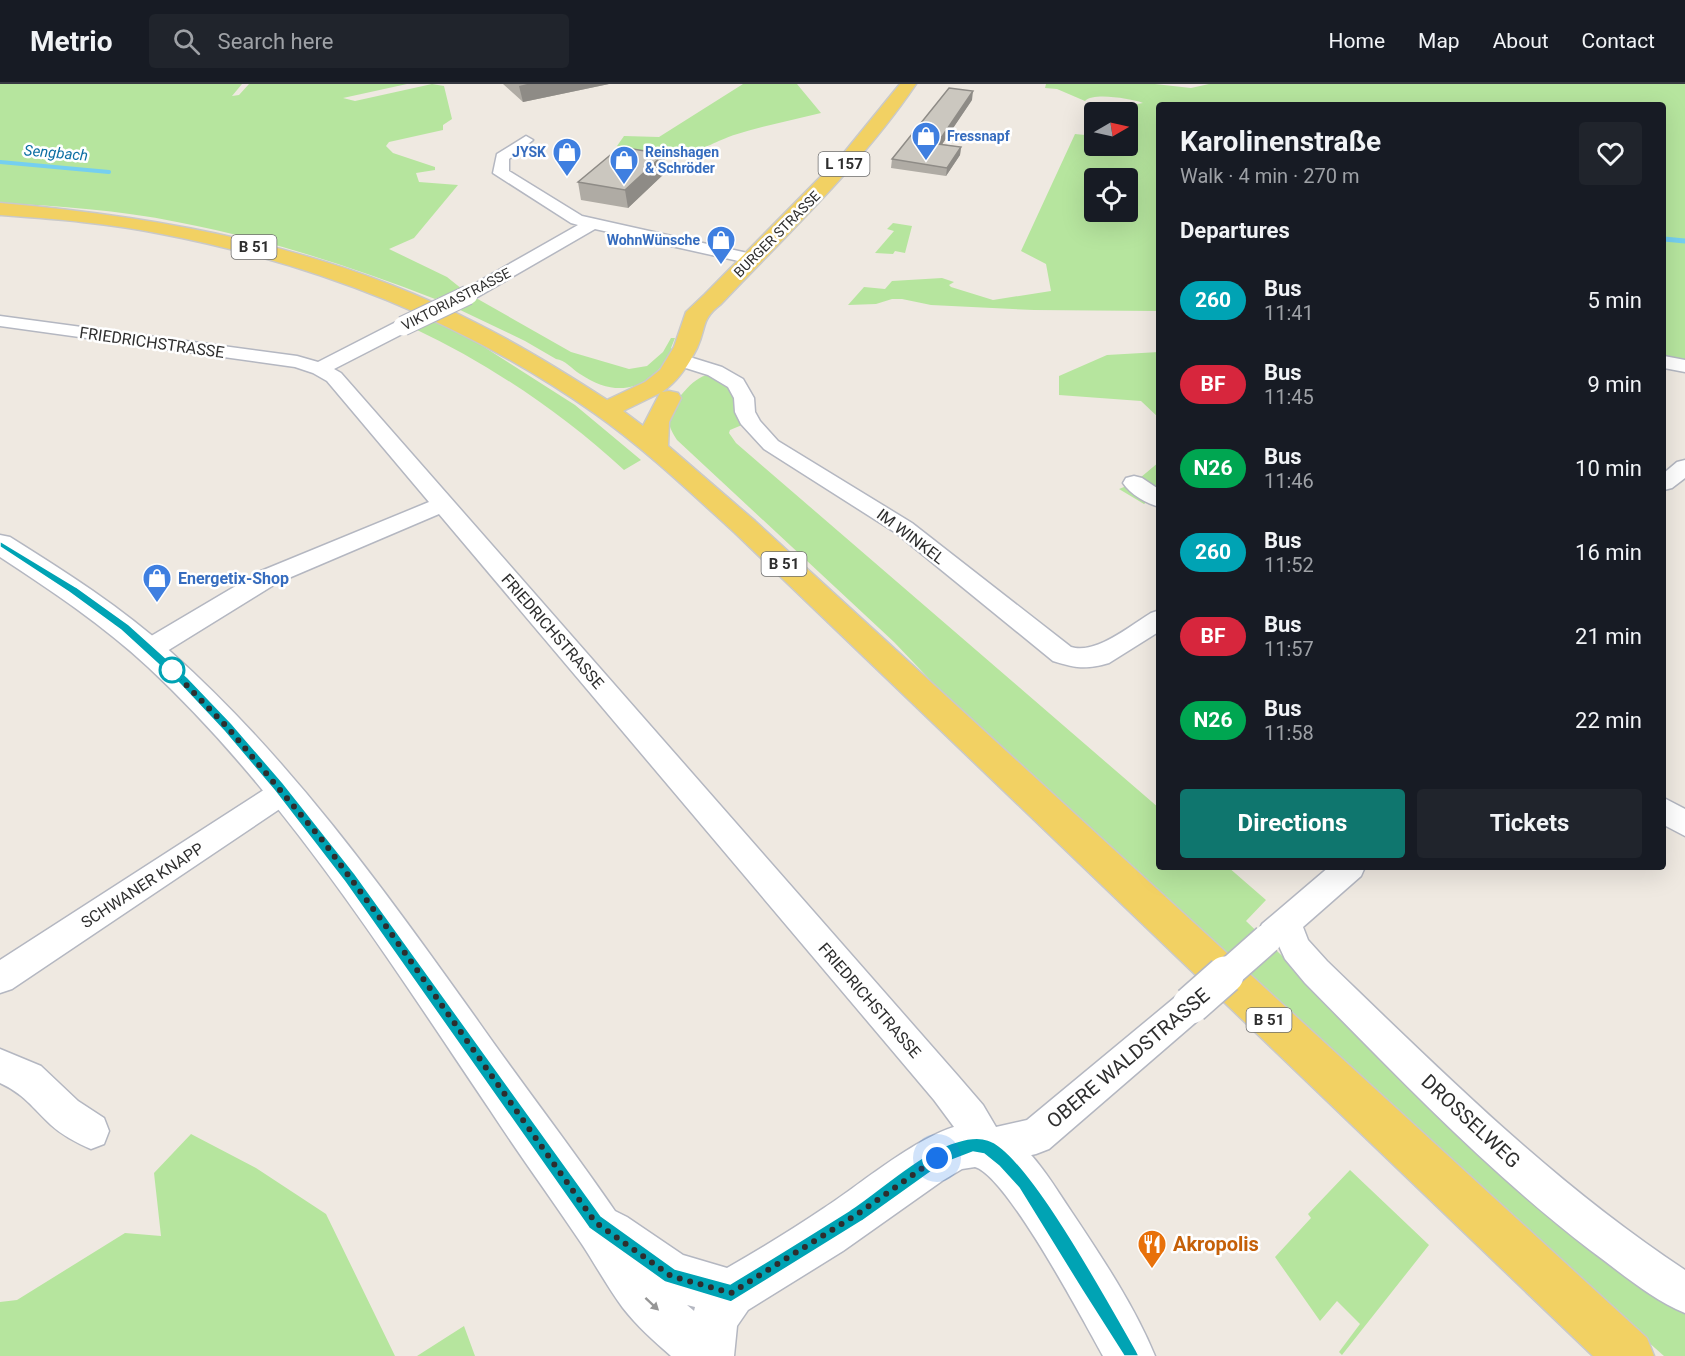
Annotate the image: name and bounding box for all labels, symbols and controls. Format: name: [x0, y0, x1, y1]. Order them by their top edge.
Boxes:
search box: [149, 14, 569, 68]
text: Metrio: [30, 25, 113, 58]
icon: search: [170, 25, 203, 58]
text: Search here: [218, 29, 333, 54]
text: Home: [1329, 29, 1385, 53]
text: Map: [1418, 29, 1460, 53]
text: About: [1493, 29, 1549, 53]
text: Contact: [1582, 29, 1655, 53]
north arrow: [1084, 102, 1138, 156]
map controls: [1084, 102, 1138, 222]
shop icon: Fressnapf: [910, 120, 942, 162]
button: heart: [1579, 122, 1642, 185]
text: Karolinenstraße: [1180, 125, 1381, 158]
place label: Fressnapf: [947, 128, 1011, 144]
shop icon: JYSK: [551, 136, 583, 178]
water label: Sengbach: [23, 141, 89, 165]
place label: JYSK: [512, 144, 546, 160]
shop icon: Reinshagen & Schröder: [608, 144, 640, 186]
place label: Reinshagen & Schröder: [645, 144, 719, 176]
road number: L 157: [818, 152, 870, 176]
text: Walk · 4 min · 270 m: [1180, 164, 1359, 188]
button: locate: [1084, 168, 1138, 222]
street label: BURGER STRASSE: [731, 188, 823, 280]
text: Departures: [1180, 218, 1290, 243]
shop icon: WohnWünsche: [705, 224, 737, 266]
place label: WohnWünsche: [607, 232, 700, 248]
road number: B 51: [232, 235, 276, 259]
street label: VIKTORIASTRASSE: [399, 265, 513, 333]
text: Bus: [1264, 276, 1302, 301]
text: 260: [1195, 288, 1231, 312]
text: 5 min: [1587, 288, 1642, 313]
text: 11:41: [1264, 301, 1314, 325]
street label: FRIEDRICHSTRASSE: [78, 323, 226, 362]
text: Bus: [1264, 360, 1302, 385]
text: BF: [1201, 372, 1225, 396]
text: 9 min: [1587, 372, 1642, 397]
text: 11:45: [1264, 385, 1314, 409]
text: Bus: [1264, 444, 1302, 469]
text: N26: [1194, 456, 1232, 480]
text: 10 min: [1575, 456, 1642, 481]
text: 11:46: [1264, 469, 1314, 493]
street label: IM WINKEL: [873, 505, 949, 568]
text: Bus: [1264, 528, 1302, 553]
text: 260: [1195, 540, 1231, 564]
text: 16 min: [1575, 540, 1642, 565]
road number: B 51: [762, 552, 806, 576]
text: 11:52: [1264, 553, 1314, 577]
shop icon: Energetix-Shop: [141, 562, 173, 604]
place label: Energetix-Shop: [178, 569, 289, 588]
street label: FRIEDRICHSTRASSE: [498, 570, 608, 693]
text: Bus: [1264, 612, 1302, 637]
text: BF: [1201, 624, 1225, 648]
text: 21 min: [1575, 624, 1642, 649]
text: 11:57: [1264, 637, 1314, 661]
unlabelled marker: [159, 657, 185, 683]
text: Bus: [1264, 696, 1302, 721]
text: N26: [1194, 708, 1232, 732]
text: 22 min: [1575, 708, 1642, 733]
text: 11:58: [1264, 721, 1314, 745]
button: Directions: [1180, 789, 1405, 858]
button: Tickets: [1417, 789, 1642, 858]
street label: SCHWANER KNAPP: [77, 839, 207, 932]
street label: FRIEDRICHSTRASSE: [815, 939, 925, 1062]
street label: OBERE WALDSTRASSE: [1042, 983, 1214, 1133]
road number: B 51: [1246, 1008, 1292, 1032]
street label: DROSSELWEG: [1417, 1069, 1525, 1173]
your location: [922, 1143, 952, 1173]
restaurant icon: Akropolis: [1136, 1228, 1168, 1270]
place label: Akropolis: [1173, 1232, 1259, 1256]
one-way arrow: [645, 1297, 660, 1311]

